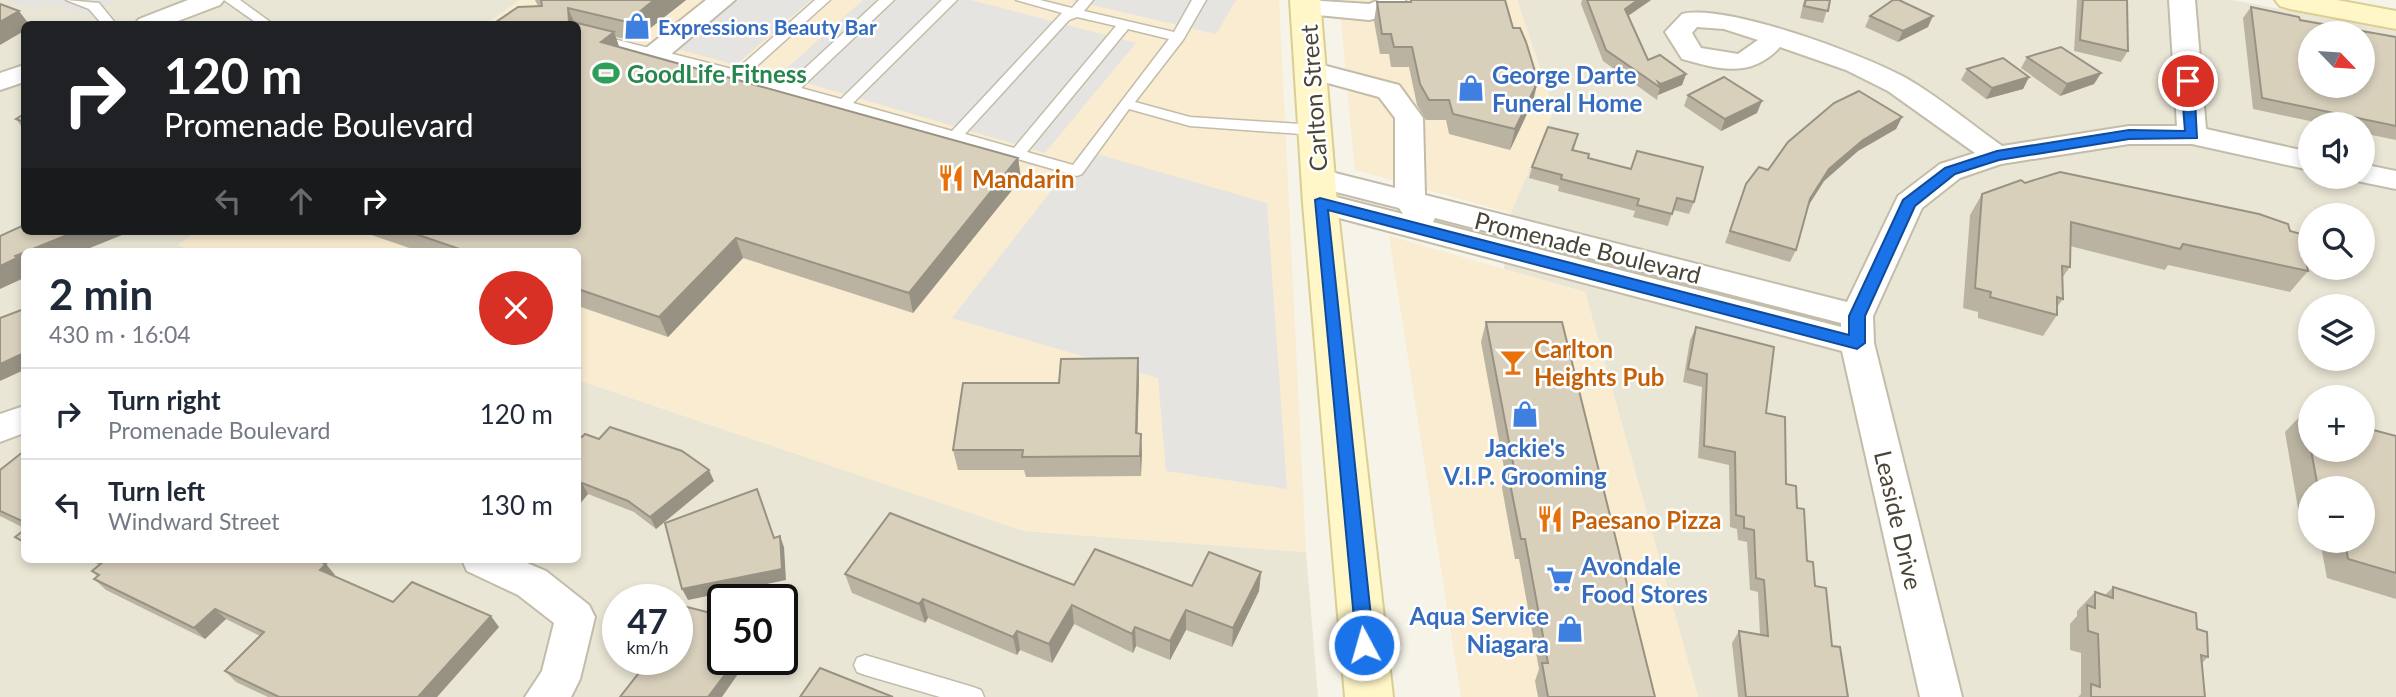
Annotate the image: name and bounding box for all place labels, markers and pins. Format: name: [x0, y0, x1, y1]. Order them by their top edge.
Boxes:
shop icon: Expressions Beauty Bar: [622, 11, 652, 41]
place label: Expressions Beauty Bar: [658, 14, 877, 39]
pin: [2158, 51, 2218, 111]
sports icon: GoodLife Fitness: [591, 58, 621, 88]
place label: GoodLife Fitness: [627, 59, 807, 88]
place label: George Darte Funeral Home: [1492, 60, 1642, 117]
shop icon: George Darte Funeral Home: [1456, 73, 1486, 103]
restaurant icon: Mandarin: [936, 163, 966, 193]
place label: Mandarin: [972, 164, 1074, 193]
place label: Carlton Heights Pub: [1534, 334, 1664, 391]
bar icon: Carlton Heights Pub: [1498, 347, 1528, 377]
shop icon: Jackie's V.I.P. Grooming: [1510, 399, 1540, 429]
place label: Jackie's V.I.P. Grooming: [1442, 433, 1607, 490]
restaurant icon: Paesano Pizza: [1535, 504, 1565, 534]
place label: Paesano Pizza: [1571, 505, 1722, 534]
place label: Avondale Food Stores: [1580, 551, 1708, 608]
supermarket icon: Avondale Food Stores: [1545, 564, 1575, 594]
place label: Aqua Service Niagara: [1409, 601, 1549, 658]
shop icon: Aqua Service Niagara: [1555, 614, 1585, 644]

